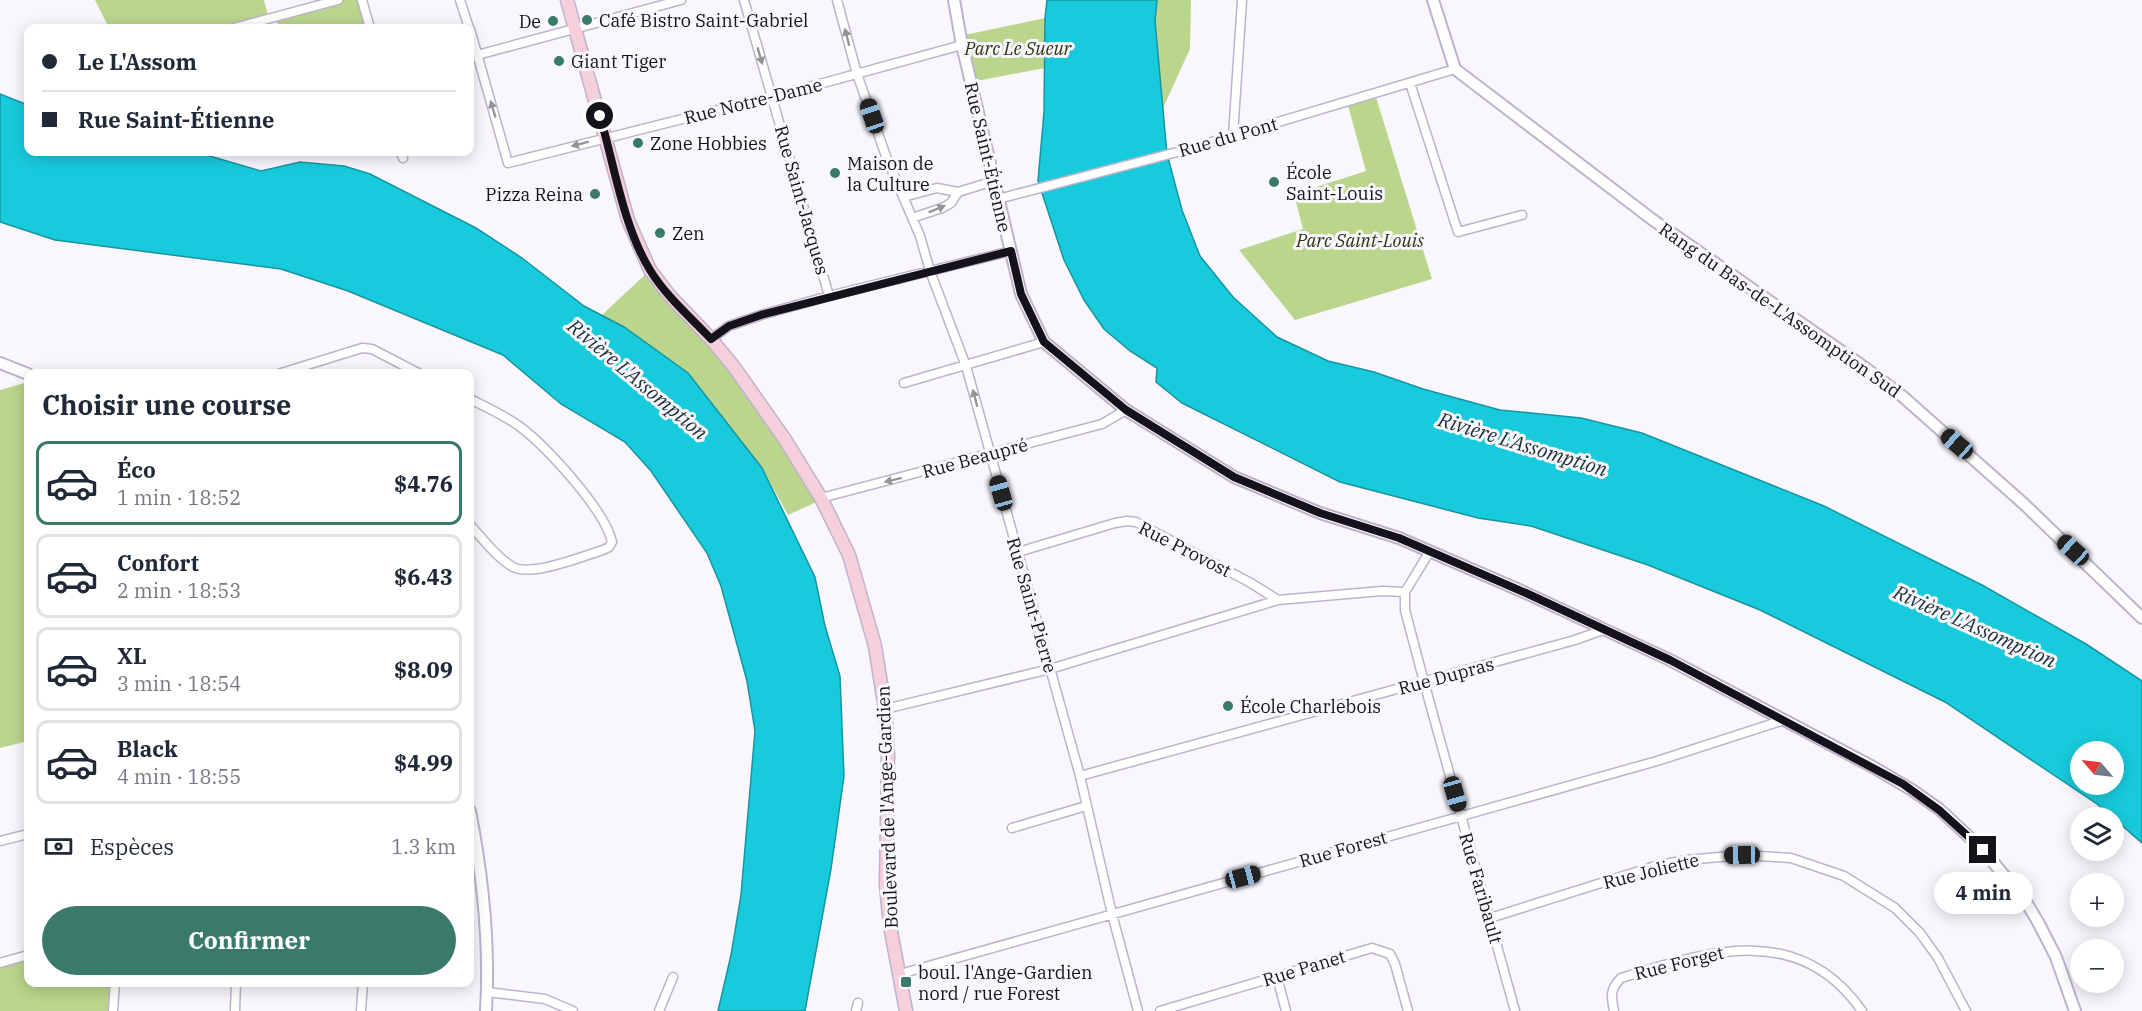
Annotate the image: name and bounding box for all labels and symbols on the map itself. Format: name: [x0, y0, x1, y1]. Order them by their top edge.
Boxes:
place label: Café Bistro Saint-Gabriel: [599, 9, 808, 32]
place label: De: [519, 10, 541, 33]
marker: Café Bistro Saint-Gabriel: [580, 13, 594, 27]
marker: De: [546, 14, 560, 28]
one-way arrow: [842, 27, 852, 46]
park label: Parc Le Sueur: [964, 37, 1073, 60]
one-way arrow: [756, 47, 765, 65]
place label: Giant Tiger: [571, 50, 666, 73]
marker: Giant Tiger: [552, 54, 566, 68]
street label: Rue Notre-Dame: [682, 73, 824, 129]
street label: Rue Saint-Étienne: [960, 80, 1016, 234]
car: [858, 96, 886, 136]
one-way arrow: [488, 100, 497, 118]
route start: [586, 102, 613, 129]
street label: Rue du Pont: [1176, 112, 1280, 162]
street label: Rue Saint-Jacques: [770, 123, 834, 277]
place label: Zone Hobbies: [650, 132, 767, 155]
marker: Zone Hobbies: [631, 136, 645, 150]
one-way arrow: [571, 140, 589, 150]
place label: Maison de la Culture: [847, 152, 933, 196]
place label: École Saint-Louis: [1286, 161, 1383, 205]
marker: Maison de la Culture: [828, 166, 842, 180]
marker: École Saint-Louis: [1267, 175, 1281, 189]
place label: Pizza Reina: [485, 183, 583, 206]
marker: Pizza Reina: [588, 187, 602, 201]
one-way arrow: [929, 204, 947, 214]
street label: Rang du Bas-de-L'Assomption Sud: [1655, 217, 1906, 403]
place label: Zen: [672, 222, 705, 245]
marker: Zen: [653, 226, 667, 240]
park label: Parc Saint-Louis: [1295, 229, 1424, 252]
water label: Rivière L'Assomption: [561, 312, 714, 446]
one-way arrow: [970, 389, 979, 407]
water label: Rivière L'Assomption: [1434, 405, 1611, 483]
car: [1938, 425, 1976, 463]
street label: Rue Beaupré: [920, 433, 1030, 483]
car: [987, 473, 1015, 513]
one-way arrow: [884, 475, 902, 485]
street label: Rue Provost: [1135, 516, 1235, 582]
car: [2054, 531, 2092, 569]
street label: Rue Saint-Pierre: [1002, 535, 1062, 675]
water label: Rivière L'Assomption: [1889, 578, 2061, 674]
street label: Rue Dupras: [1395, 652, 1497, 700]
street label: Boulevard de l'Ange-Gardien: [871, 685, 903, 929]
place label: École Charlebois: [1240, 695, 1381, 718]
marker: École Charlebois: [1221, 699, 1235, 713]
north arrow: [2070, 741, 2124, 795]
car: [1441, 774, 1469, 814]
street label: Rue Forest: [1296, 825, 1390, 873]
street label: Rue Faribault: [1454, 830, 1508, 946]
route end: [1969, 836, 1996, 863]
car: [1724, 846, 1760, 864]
street label: Rue Joliette: [1601, 848, 1701, 894]
car: [1223, 864, 1263, 890]
callout: 4 min: [1934, 871, 2032, 913]
street label: Rue Forget: [1632, 941, 1726, 985]
street label: Rue Panet: [1260, 945, 1348, 991]
place label: boul. l'Ange-Gardien nord / rue Forest: [918, 961, 1092, 1005]
marker: boul. l'Ange-Gardien nord / rue Forest: [899, 975, 913, 989]

